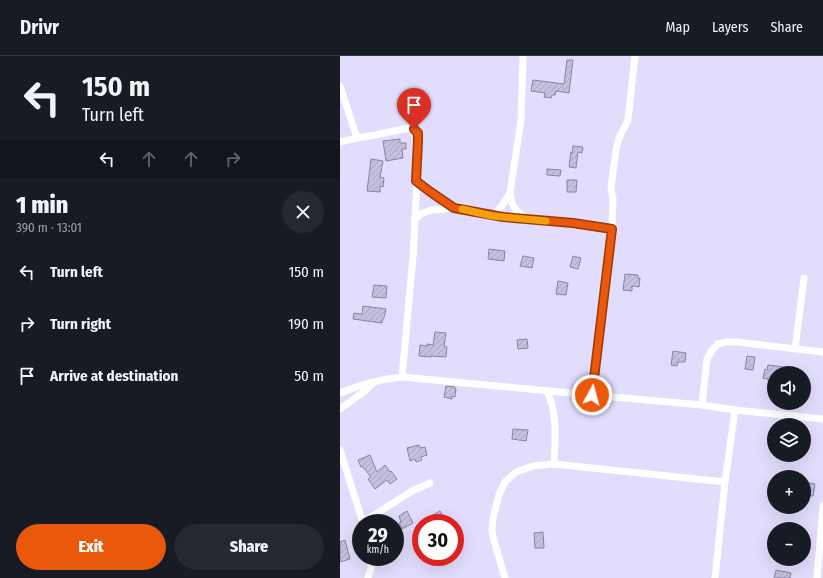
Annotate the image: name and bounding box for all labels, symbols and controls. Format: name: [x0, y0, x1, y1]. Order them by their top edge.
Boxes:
text: Drivr: [20, 16, 59, 39]
text: Map: [666, 19, 690, 36]
text: Layers: [712, 19, 748, 36]
text: Share: [770, 19, 803, 36]
text: 150 m: [82, 70, 150, 103]
icon: left: [16, 72, 68, 124]
pin: [397, 88, 431, 129]
icon: arrive: [403, 94, 425, 116]
text: Turn left: [82, 104, 144, 126]
icon: left: [96, 148, 118, 170]
icon: ahead: [138, 148, 160, 170]
icon: ahead: [180, 148, 202, 170]
icon: right: [222, 148, 244, 170]
text: 1 min: [16, 191, 68, 219]
button: close: [282, 191, 324, 233]
text: 390 m · 13:01: [16, 220, 82, 235]
icon: left: [16, 261, 38, 283]
text: Turn left: [50, 263, 103, 281]
text: 150 m: [288, 263, 324, 281]
icon: right: [16, 313, 38, 335]
text: Turn right: [50, 315, 111, 333]
text: 190 m: [288, 315, 324, 333]
icon: arrive: [16, 365, 38, 387]
map controls: [767, 366, 811, 566]
button: sound: [767, 366, 811, 410]
text: Arrive at destination: [50, 367, 178, 385]
text: 50 m: [294, 367, 324, 385]
position arrow: [571, 374, 613, 416]
button: layers: [767, 418, 811, 462]
button: +: [767, 470, 811, 514]
speed limit sign: 30: [412, 514, 464, 566]
button: −: [767, 522, 811, 566]
text: 29: [368, 523, 388, 547]
button: Exit: [16, 524, 166, 570]
button: Share: [174, 524, 324, 570]
text: km/h: [367, 544, 389, 556]

